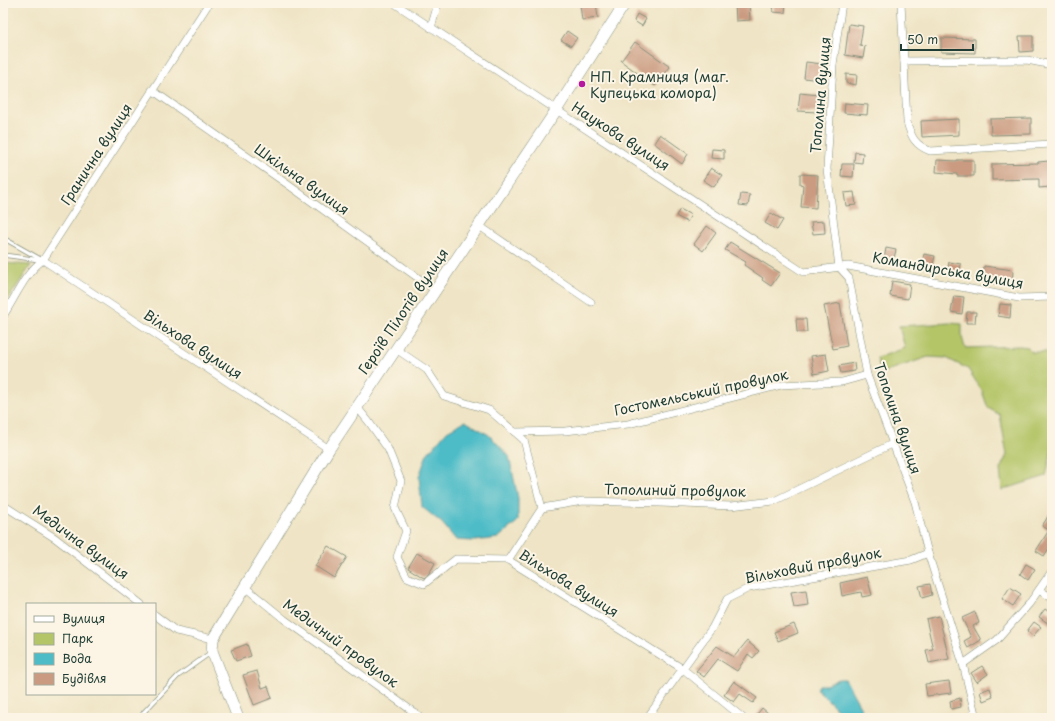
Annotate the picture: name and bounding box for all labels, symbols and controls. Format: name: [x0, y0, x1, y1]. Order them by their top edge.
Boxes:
scale bar: [901, 26, 973, 52]
text: 50 m: [907, 30, 938, 48]
street label: Тополина вулиця: [804, 36, 836, 154]
place label: НП. Крамниця (маг. Купецька комора): [590, 66, 729, 103]
marker: НП. Крамниця (маг. Купецька комора): [577, 79, 587, 89]
street label: Наукова вулиця: [568, 96, 674, 176]
street label: Гранична вулиця: [55, 99, 137, 209]
street label: Шкільна вулиця: [250, 138, 354, 220]
street label: Героїв Пілотів вулиця: [353, 244, 453, 378]
street label: Командирська вулиця: [871, 246, 1025, 294]
street label: Вільхова вулиця: [139, 304, 247, 384]
street label: Тополина вулиця: [869, 359, 927, 477]
street label: Гостомельський провулок: [612, 363, 791, 421]
street label: Тополиний провулок: [604, 478, 747, 502]
street label: Медична вулиця: [29, 500, 133, 584]
street label: Вільховий провулок: [743, 541, 884, 589]
street label: Вільхова вулиця: [515, 544, 623, 622]
street label: Медичний провулок: [279, 594, 404, 693]
legend: [26, 603, 156, 695]
text: Вулиця: [62, 609, 105, 627]
text: Парк: [62, 629, 94, 647]
text: Вода: [62, 649, 92, 667]
text: Будівля: [62, 669, 107, 687]

